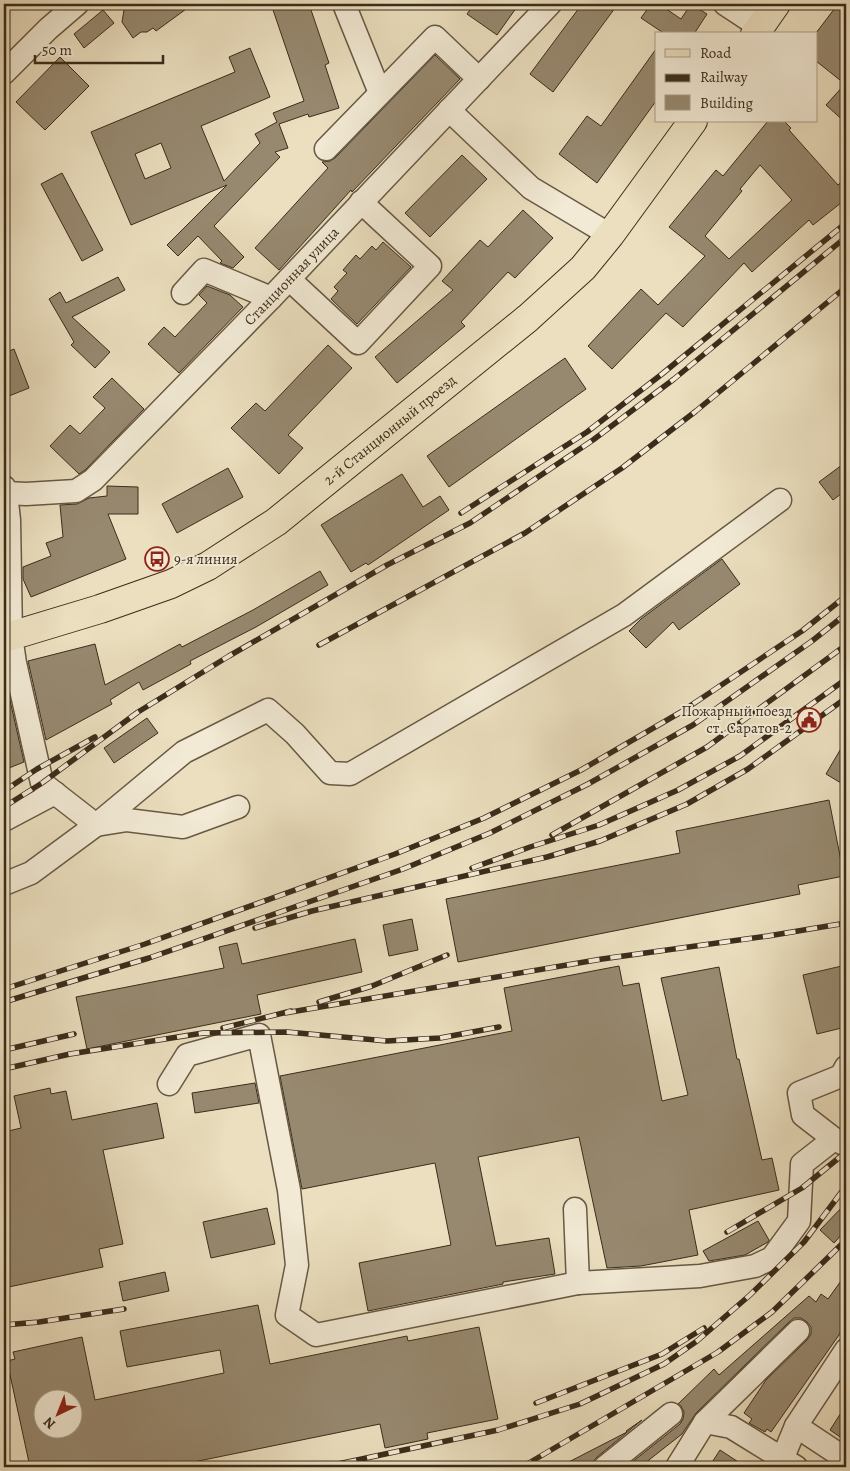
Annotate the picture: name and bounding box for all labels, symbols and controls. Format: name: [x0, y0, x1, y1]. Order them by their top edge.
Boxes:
scale bar: [35, 32, 162, 64]
legend: [655, 32, 818, 122]
text: 50 m: [42, 40, 72, 60]
text: Road: [700, 43, 732, 63]
text: Railway: [700, 67, 748, 87]
text: Building: [700, 93, 753, 113]
street label: Станционная улица: [240, 222, 344, 330]
street label: 2-й Станционный проезд: [319, 370, 460, 490]
bus stop icon: 9-я линия: [144, 546, 170, 572]
place label: 9-я линия: [174, 549, 237, 569]
place label: Пожарный поезд ст. Саратов-2: [681, 701, 792, 738]
public building icon: Пожарный поезд ст. Саратов-2: [796, 707, 822, 733]
north arrow: [32, 1388, 82, 1438]
text: N: [39, 1413, 60, 1434]

